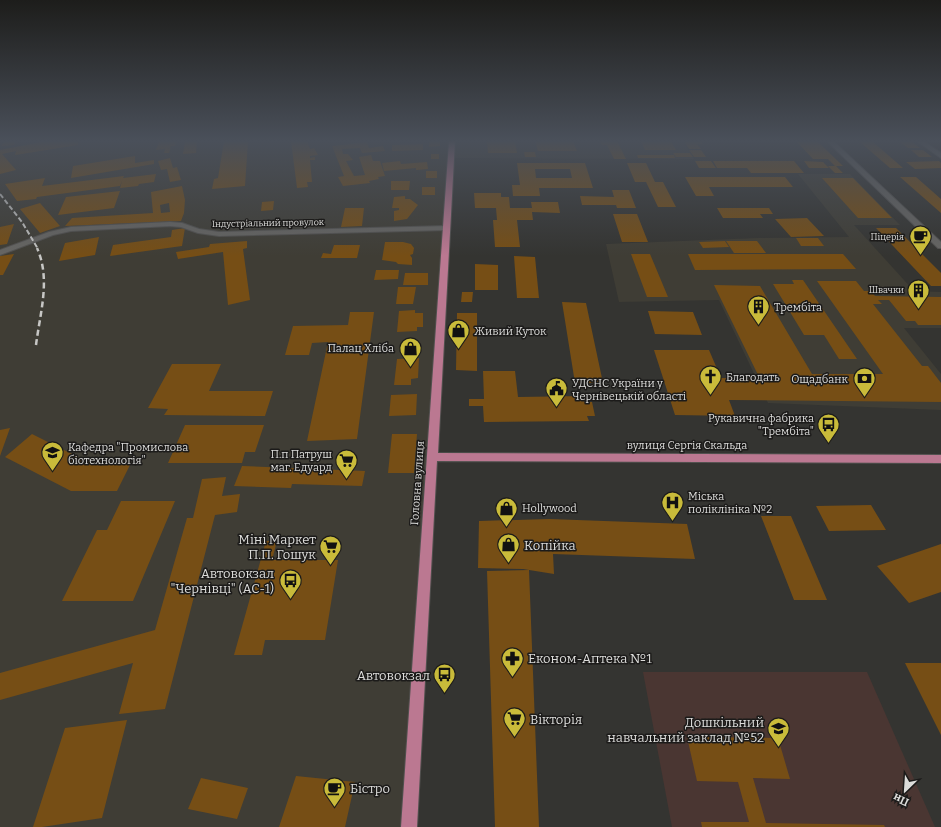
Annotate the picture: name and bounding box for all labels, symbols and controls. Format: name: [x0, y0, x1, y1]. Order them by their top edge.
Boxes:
street label: Індустріальний провулок: [212, 217, 325, 229]
cafe icon: Піцерія: [907, 224, 933, 257]
place label: Піцерія: [871, 232, 904, 242]
building icon: Швачки: [906, 277, 932, 310]
place label: Швачки: [869, 285, 904, 295]
building icon: Трембіта: [746, 294, 772, 327]
place label: Трембіта: [774, 301, 822, 314]
shop icon: Живий Куток: [446, 318, 472, 351]
place label: Живий Куток: [474, 325, 547, 338]
shop icon: Палац Хліба: [397, 335, 423, 368]
place label: Палац Хліба: [327, 342, 394, 355]
church icon: Благодать: [698, 364, 724, 397]
bank icon: Ощадбанк: [851, 366, 877, 399]
place label: Благодать: [726, 371, 780, 384]
place label: Ощадбанк: [791, 373, 849, 386]
public building icon: УДСНС України у Чернівецькій області: [543, 376, 569, 409]
place label: УДСНС України у Чернівецькій області: [572, 377, 687, 403]
bus stop icon: Рукавична фабрика "Трембіта": [816, 411, 842, 444]
place label: Рукавична фабрика "Трембіта": [708, 412, 814, 438]
street label: вулиця Сергія Скальда: [627, 439, 747, 452]
school or university icon: Кафедра "Промислова біотехнологія": [39, 440, 65, 473]
street label: Головна вулиця: [408, 440, 427, 526]
place label: Кафедра "Промислова біотехнологія": [68, 441, 188, 467]
supermarket icon: П.п Патруш маг. Едуард: [334, 447, 360, 480]
place label: П.п Патруш маг. Едуард: [270, 448, 332, 474]
hospital icon: Міська поліклініка №2: [659, 489, 685, 522]
place label: Міська поліклініка №2: [688, 490, 772, 516]
shop icon: Hollywood: [493, 495, 519, 528]
place label: Hollywood: [522, 502, 577, 515]
place label: Міні Маркет П.П. Гошук: [238, 532, 316, 562]
shop icon: Копійка: [496, 532, 522, 565]
supermarket icon: Міні Маркет П.П. Гошук: [318, 533, 344, 566]
place label: Копійка: [524, 538, 576, 553]
place label: Автовокзал "Чернівці" (АС-1): [170, 566, 274, 596]
bus stop icon: Автовокзал "Чернівці" (АС-1): [277, 567, 303, 600]
pharmacy icon: Економ-Аптека №1: [500, 645, 526, 678]
place label: Економ-Аптека №1: [528, 651, 652, 666]
bus stop icon: Автовокзал: [432, 662, 458, 695]
place label: Автовокзал: [357, 668, 430, 683]
supermarket icon: Вікторія: [501, 706, 527, 739]
place label: Вікторія: [530, 712, 582, 727]
place label: Дошкільний навчальний заклад №52: [607, 715, 764, 745]
school or university icon: Дошкільний навчальний заклад №52: [766, 716, 792, 749]
north arrow: [885, 771, 925, 811]
cafe icon: Бістро: [321, 775, 347, 808]
place label: Бістро: [350, 781, 390, 796]
text: Пн: [890, 790, 911, 809]

